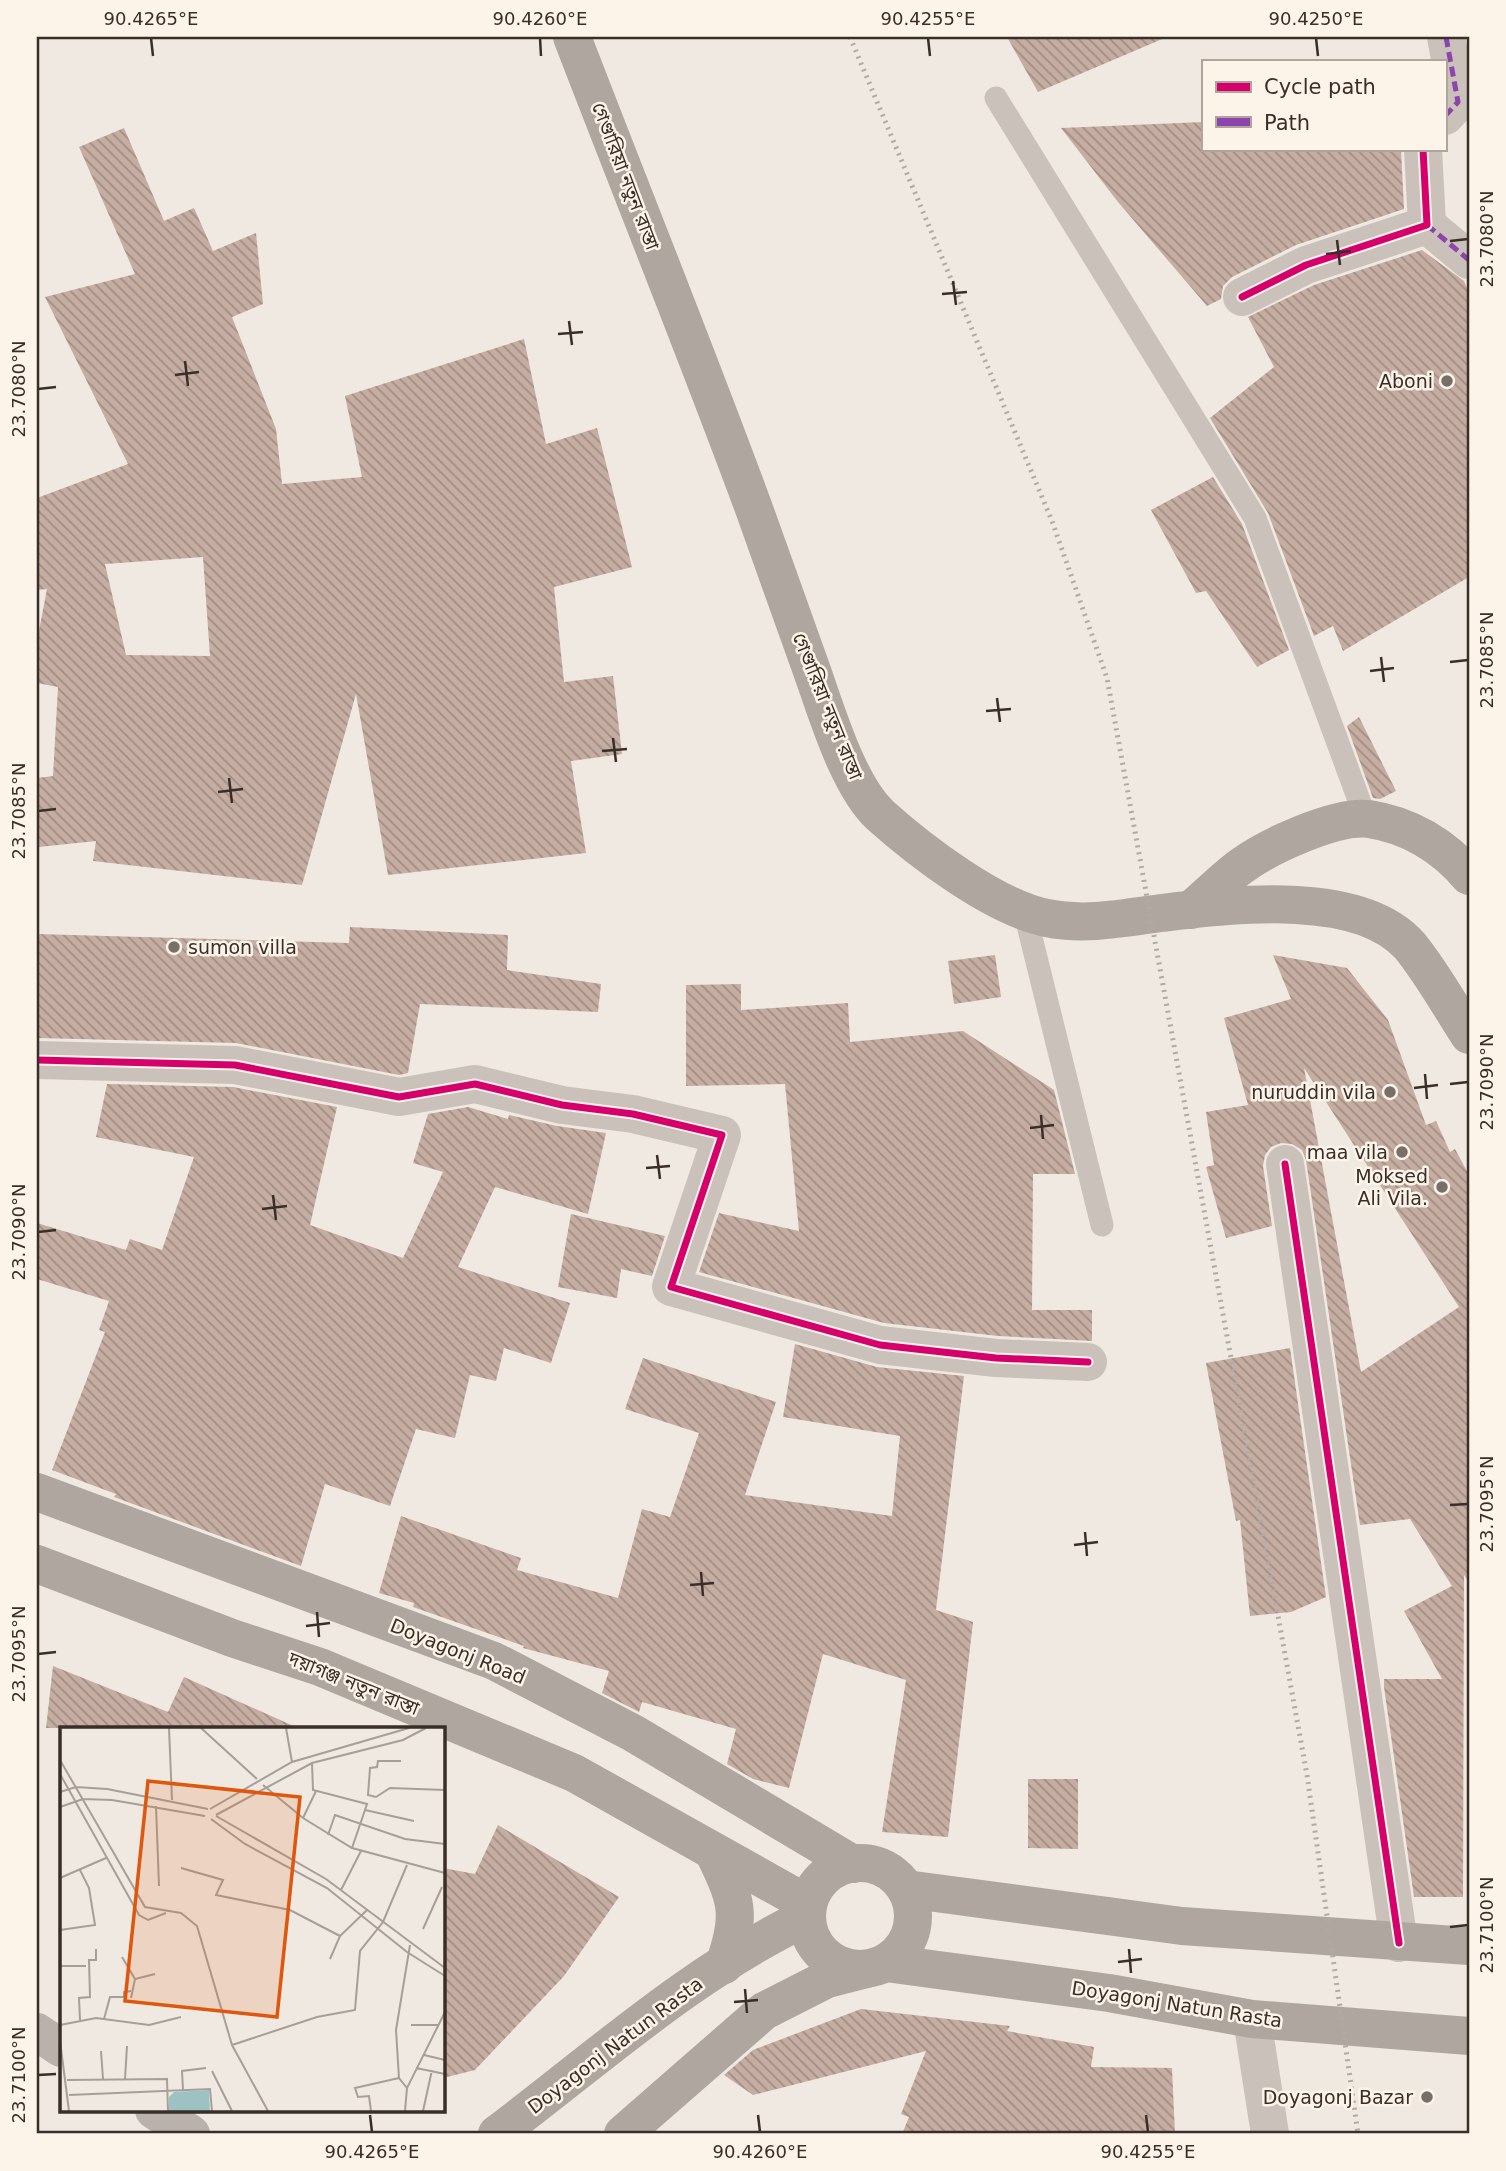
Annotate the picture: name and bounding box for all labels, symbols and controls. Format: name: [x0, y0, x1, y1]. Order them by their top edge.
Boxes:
text: 90.4265°E: [104, 8, 198, 29]
text: 90.4260°E: [493, 8, 587, 29]
text: 90.4255°E: [881, 8, 975, 29]
text: 90.4250°E: [1269, 8, 1363, 29]
legend: [1202, 60, 1446, 150]
text: Cycle path: [1264, 75, 1376, 99]
street label: গেণ্ডারিয়া নতুন রাস্তা: [587, 99, 665, 254]
text: Path: [1264, 111, 1310, 135]
text: 23.7080°N: [1476, 191, 1497, 287]
text: 23.7080°N: [8, 341, 29, 437]
place label: Aboni: [1379, 370, 1433, 392]
marker: Aboni: [1439, 373, 1455, 389]
text: 23.7085°N: [1476, 612, 1497, 708]
street label: গেণ্ডারিয়া নতুন রাস্তা: [788, 630, 868, 784]
text: 23.7085°N: [8, 763, 29, 859]
place label: sumon villa: [188, 936, 297, 958]
marker: sumon villa: [166, 939, 182, 955]
text: 23.7090°N: [1476, 1034, 1497, 1130]
place label: nuruddin vila: [1251, 1081, 1376, 1103]
marker: nuruddin vila: [1382, 1084, 1398, 1100]
place label: maa vila: [1307, 1141, 1388, 1163]
marker: maa vila: [1394, 1144, 1410, 1160]
place label: Moksed Ali Vila.: [1355, 1165, 1428, 1209]
marker: Moksed Ali Vila.: [1434, 1179, 1450, 1195]
text: 23.7090°N: [8, 1184, 29, 1280]
text: 23.7095°N: [1476, 1456, 1497, 1552]
text: 23.7095°N: [8, 1606, 29, 1702]
street label: Doyagonj Road: [387, 1614, 529, 1688]
street label: দয়াগঞ্জ নতুন রাস্তা: [284, 1646, 423, 1720]
inset map: [60, 1727, 444, 2112]
text: 23.7100°N: [1476, 1877, 1497, 1973]
street label: Doyagonj Natun Rasta: [523, 1972, 707, 2118]
street label: Doyagonj Natun Rasta: [1070, 1976, 1284, 2032]
text: 23.7100°N: [8, 2027, 29, 2123]
place label: Doyagonj Bazar: [1263, 2086, 1413, 2108]
marker: Doyagonj Bazar: [1419, 2089, 1435, 2105]
text: 90.4265°E: [325, 2141, 419, 2162]
text: 90.4260°E: [713, 2141, 807, 2162]
text: 90.4255°E: [1101, 2141, 1195, 2162]

